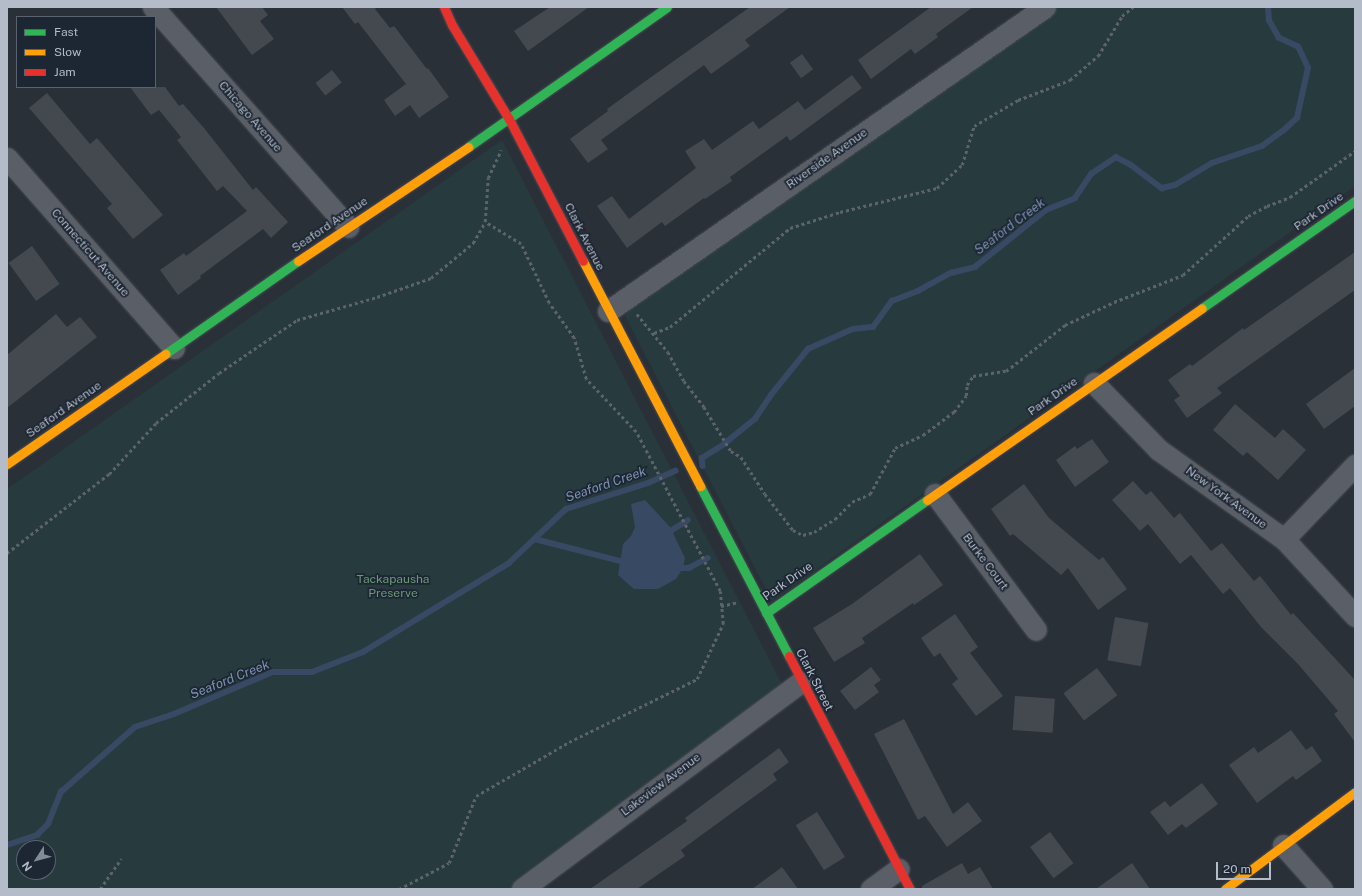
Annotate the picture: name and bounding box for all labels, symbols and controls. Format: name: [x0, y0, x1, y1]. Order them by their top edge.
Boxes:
legend: [16, 16, 156, 88]
text: Fast: [54, 25, 78, 39]
text: Slow: [54, 45, 81, 59]
text: Jam: [54, 65, 76, 79]
street label: Chicago Avenue: [215, 79, 285, 155]
street label: Riverside Avenue: [784, 126, 870, 192]
street label: Park Drive: [1291, 190, 1347, 234]
street label: Seaford Avenue: [289, 194, 371, 256]
water label: Seaford Creek: [972, 195, 1048, 259]
street label: Clark Avenue: [561, 201, 607, 273]
street label: Connecticut Avenue: [48, 206, 132, 300]
street label: Park Drive: [1025, 375, 1081, 419]
street label: Seaford Avenue: [24, 379, 104, 441]
water label: Seaford Creek: [564, 464, 648, 506]
street label: New York Avenue: [1183, 464, 1269, 532]
street label: Burke Court: [959, 531, 1011, 593]
street label: Park Drive: [760, 560, 816, 604]
park label: Tackapausha Preserve: [357, 573, 429, 601]
street label: Clark Street: [792, 646, 836, 714]
water label: Seaford Creek: [188, 657, 272, 703]
street label: Lakeview Avenue: [618, 750, 704, 820]
north arrow: [16, 840, 56, 880]
scale bar: [1218, 854, 1273, 880]
text: N: [20, 859, 34, 873]
text: 20 m: [1223, 862, 1251, 876]

